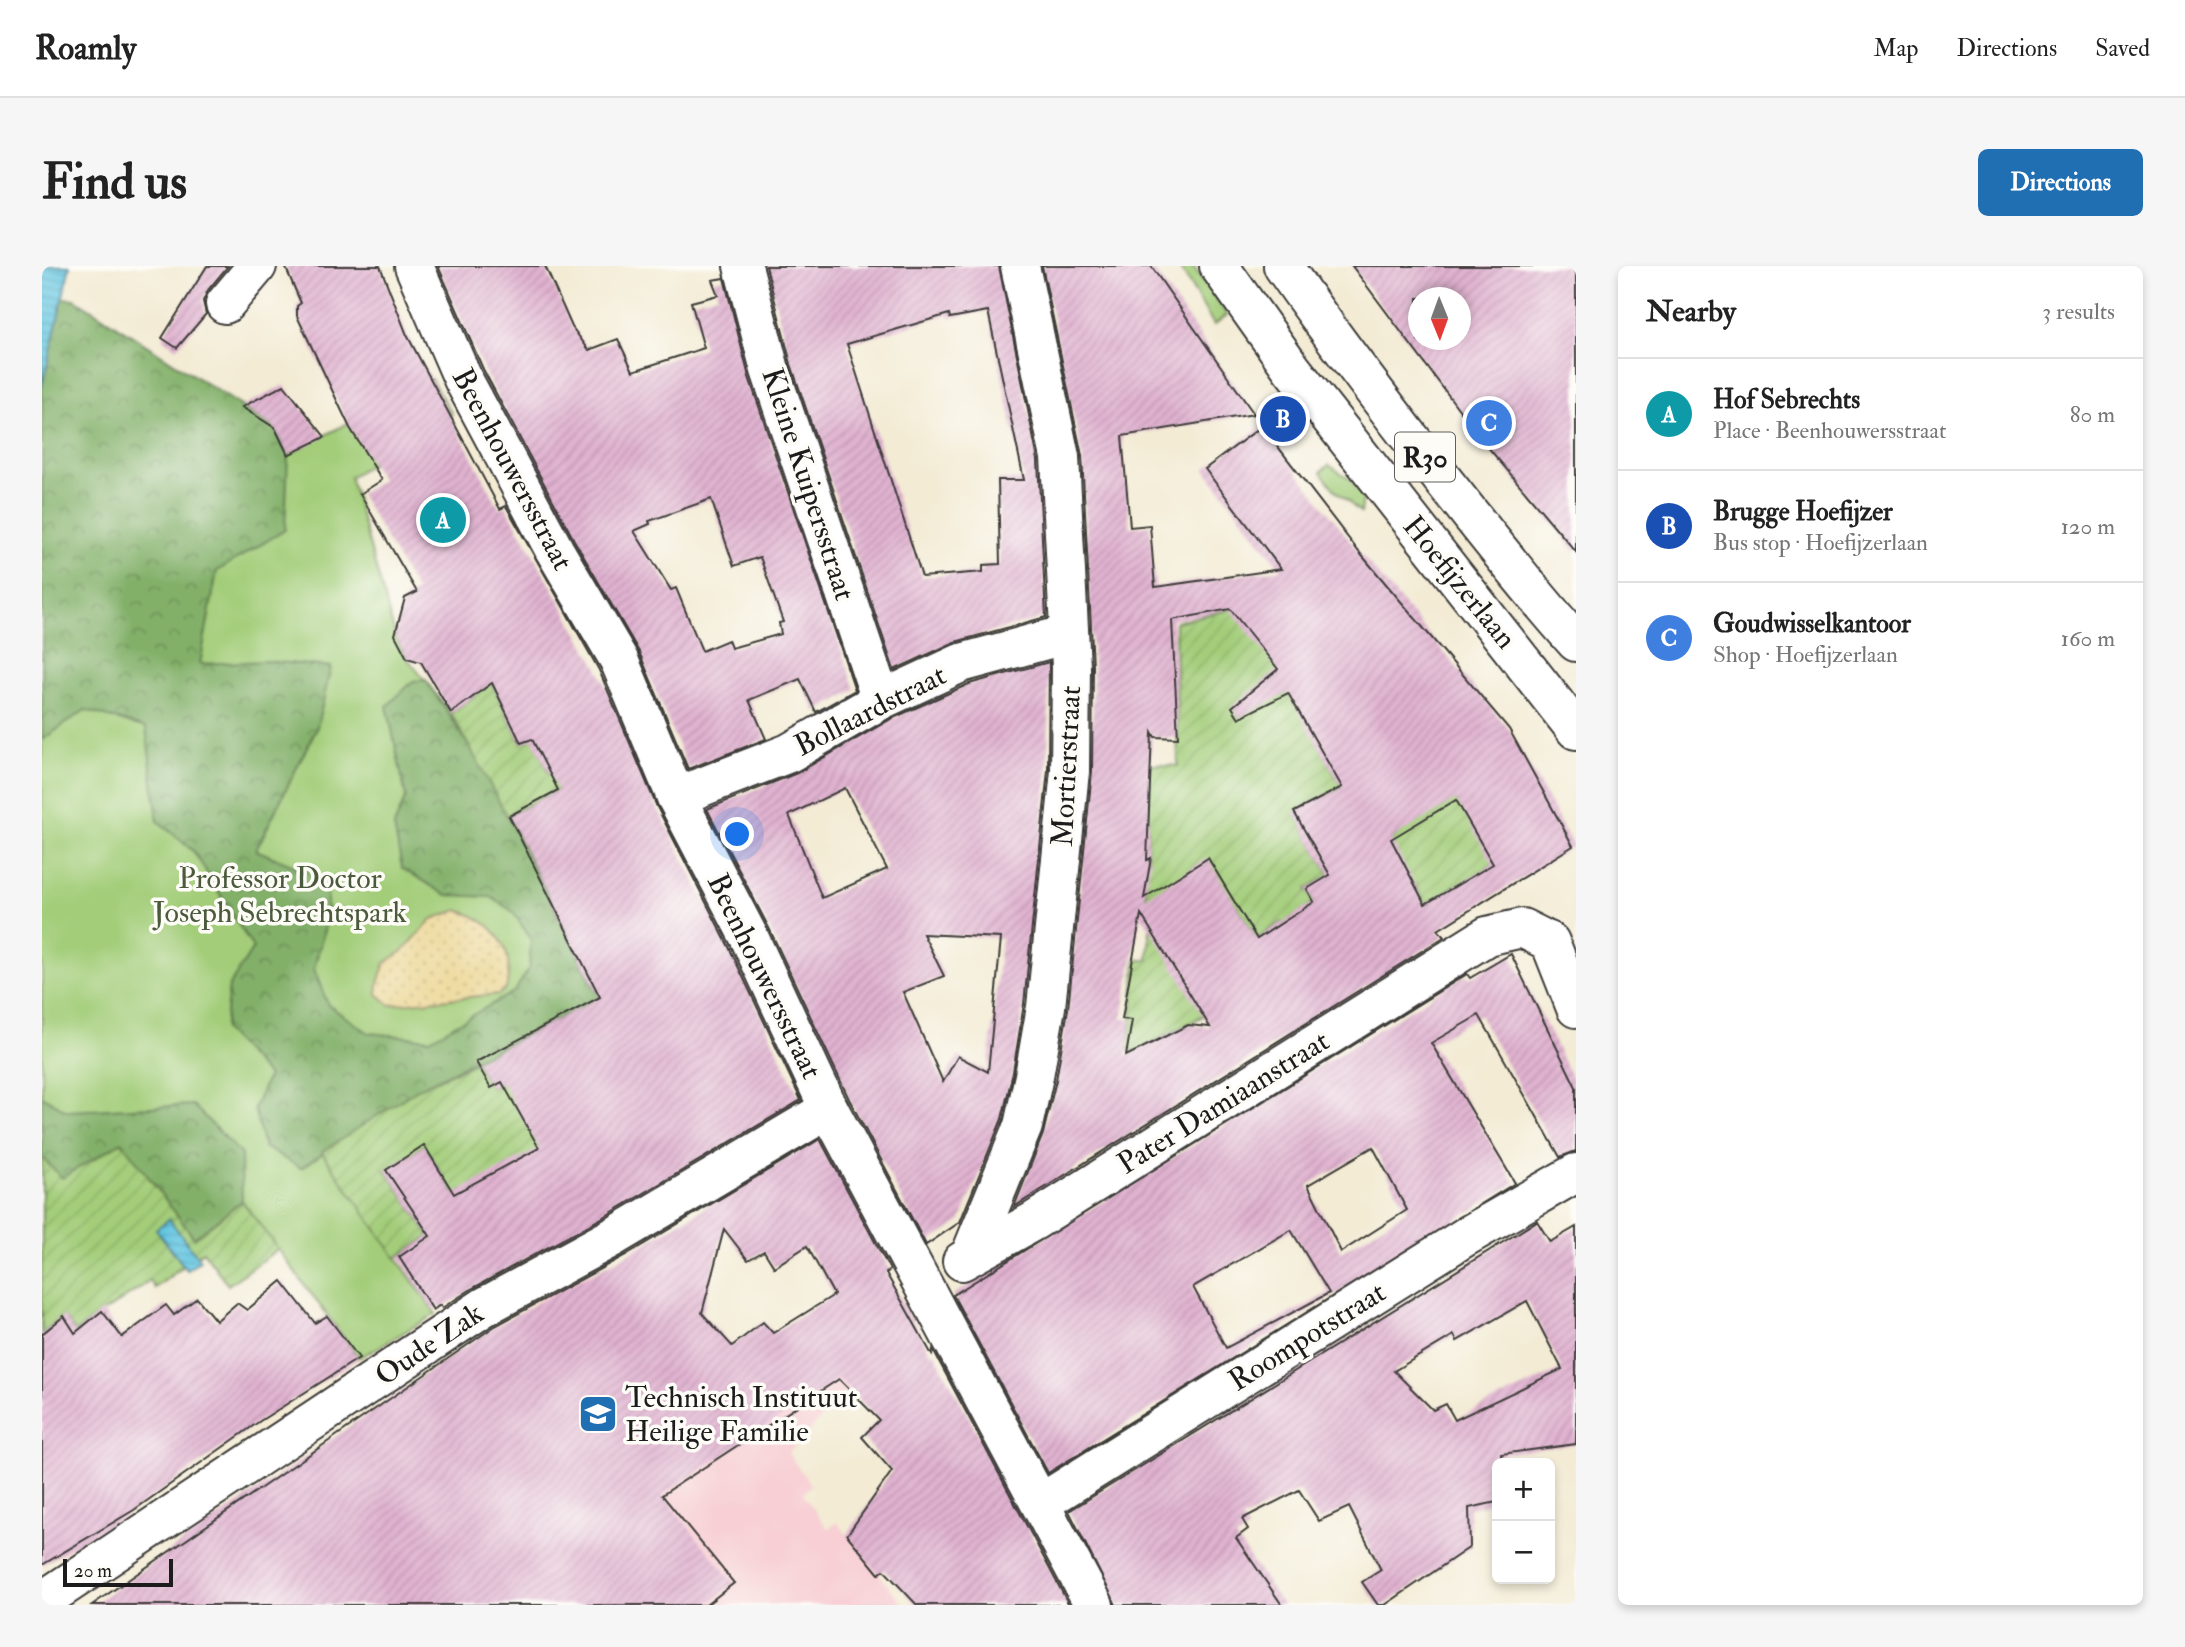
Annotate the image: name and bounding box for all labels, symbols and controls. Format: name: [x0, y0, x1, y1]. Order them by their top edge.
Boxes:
text: Roamly: [35, 28, 136, 69]
text: Map: [1873, 33, 1918, 64]
text: Directions: [1956, 33, 2057, 64]
text: Saved: [2095, 33, 2150, 64]
button: Directions: [1978, 149, 2143, 216]
text: Find us: [42, 152, 187, 213]
north arrow: [1408, 287, 1471, 350]
text: Nearby: [1646, 293, 1736, 330]
text: 3 results: [2042, 297, 2115, 326]
street label: Beenhouwersstraat: [444, 362, 582, 577]
street label: Kleine Kuipersstraat: [754, 363, 864, 605]
text: Hof Sebrechts: [1713, 384, 1860, 416]
pin: B: [1260, 393, 1306, 445]
pin: C: [1466, 397, 1512, 449]
text: A: [1662, 400, 1676, 429]
text: 80 m: [2070, 400, 2115, 429]
text: Place · Beenhouwersstraat: [1713, 416, 1946, 445]
road number: R30: [1395, 432, 1455, 482]
pin: A: [420, 494, 466, 546]
text: Brugge Hoefijzer: [1713, 496, 1893, 528]
street label: Hoefijzerlaan: [1395, 508, 1525, 656]
text: B: [1661, 512, 1677, 541]
text: 120 m: [2061, 512, 2115, 541]
text: Bus stop · Hoefijzerlaan: [1713, 528, 1928, 557]
text: Goudwisselkantoor: [1713, 608, 1911, 640]
text: C: [1661, 624, 1677, 653]
text: 160 m: [2061, 624, 2115, 653]
text: Shop · Hoefijzerlaan: [1713, 640, 1898, 669]
street label: Bollaardstraat: [788, 656, 953, 764]
street label: Mortierstraat: [1044, 684, 1089, 847]
your location: [720, 817, 754, 851]
park label: Professor Doctor Joseph Sebrechtspark: [152, 860, 407, 931]
street label: Beenhouwersstraat: [699, 868, 830, 1085]
street label: Pater Damiaanstraat: [1111, 1022, 1336, 1182]
street label: Roompotstraat: [1222, 1273, 1393, 1399]
street label: Oude Zak: [368, 1295, 491, 1394]
place label: Technisch Instituut Heilige Familie: [625, 1379, 858, 1450]
school or university icon: Technisch Instituut Heilige Familie: [577, 1393, 619, 1435]
map controls: [1492, 1458, 1555, 1584]
button: +: [1492, 1458, 1555, 1521]
button: −: [1492, 1521, 1555, 1584]
scale bar: [63, 1556, 173, 1588]
text: 20 m: [74, 1559, 112, 1583]

